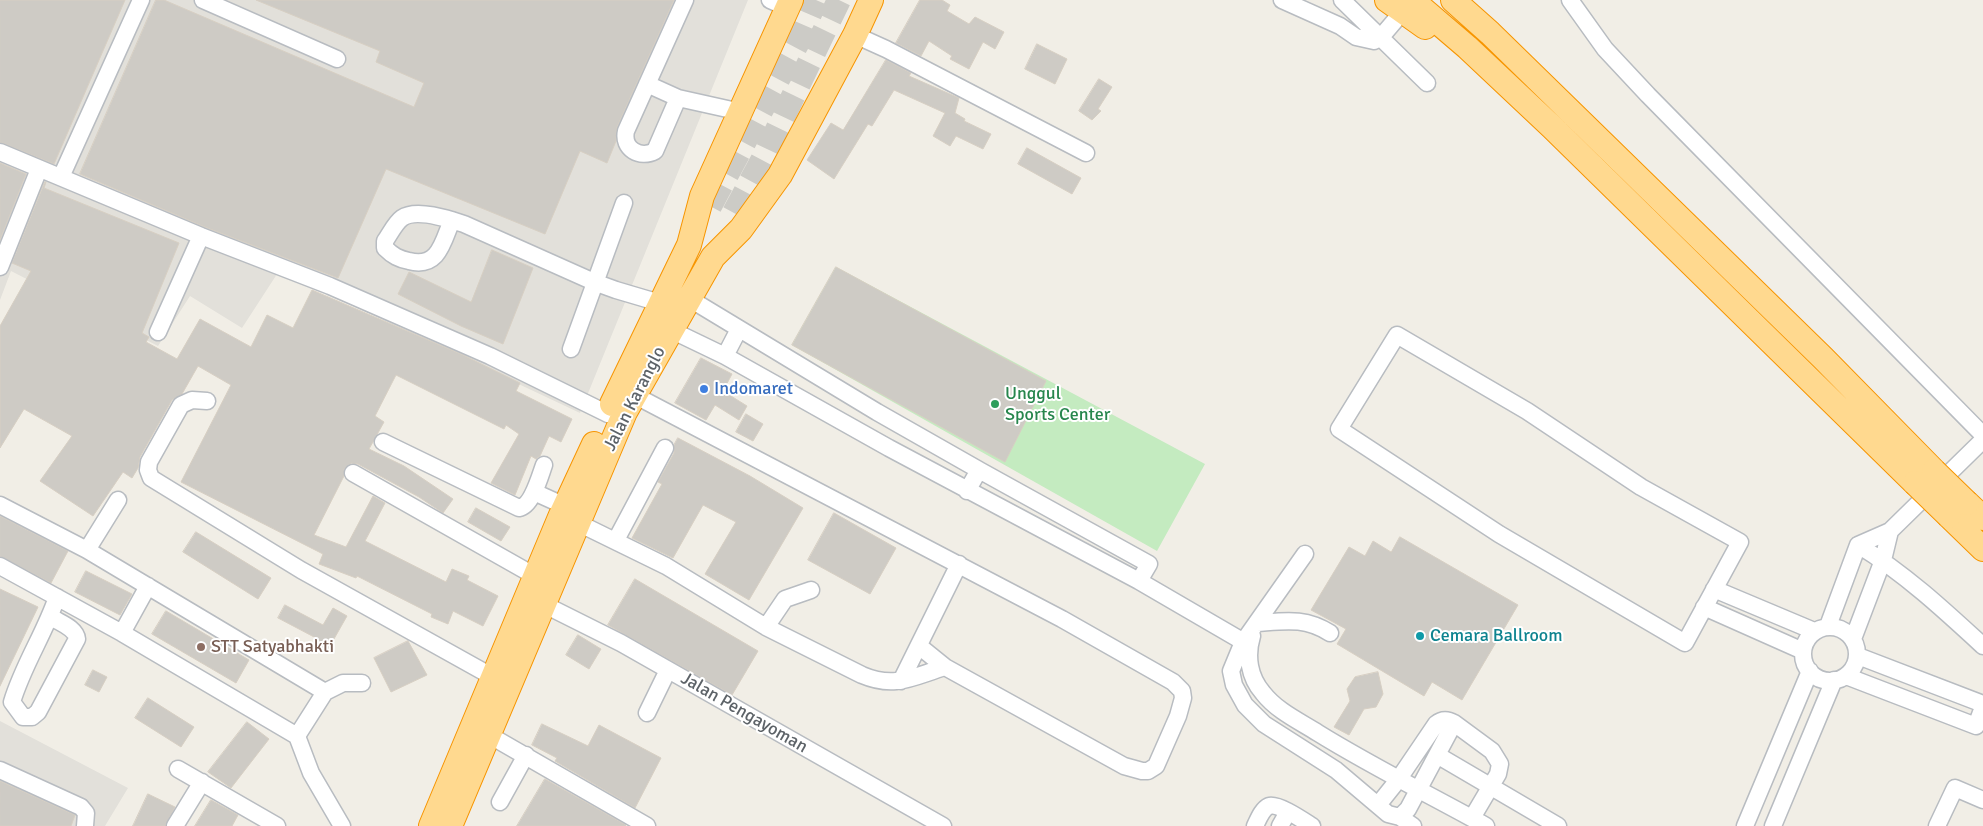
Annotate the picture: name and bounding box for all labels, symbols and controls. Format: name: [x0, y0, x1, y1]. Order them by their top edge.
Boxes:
street label: Jalan Karanglo: [599, 343, 671, 455]
place label: Indomaret: [714, 378, 793, 400]
marker: Indomaret: [698, 383, 710, 395]
place label: Unggul Sports Center: [1005, 383, 1110, 426]
marker: Unggul Sports Center: [989, 398, 1001, 410]
place label: Cemara Ballroom: [1430, 625, 1563, 647]
marker: Cemara Ballroom: [1414, 630, 1426, 642]
place label: STT Satyabhakti: [211, 636, 334, 658]
marker: STT Satyabhakti: [195, 641, 207, 653]
street label: Jalan Pengayoman: [677, 668, 811, 758]

